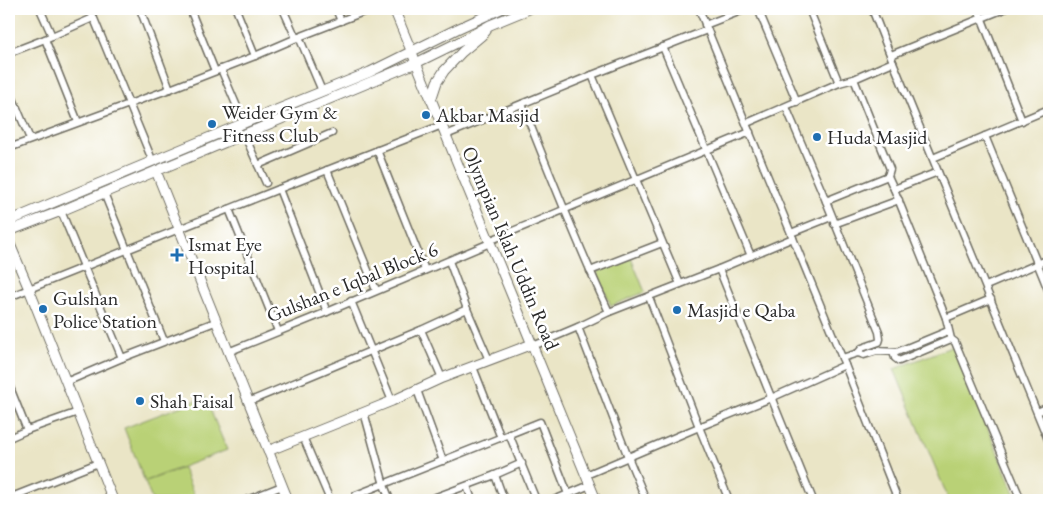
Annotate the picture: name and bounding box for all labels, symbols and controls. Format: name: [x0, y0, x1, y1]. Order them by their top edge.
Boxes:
place label: Weider Gym & Fitness Club: [222, 99, 338, 148]
place label: Akbar Masjid: [435, 102, 540, 128]
marker: Akbar Masjid: [420, 109, 432, 121]
marker: Weider Gym & Fitness Club: [206, 118, 218, 130]
place label: Huda Masjid: [827, 124, 928, 150]
marker: Huda Masjid: [811, 131, 823, 143]
street label: Olympian Islah Uddin Road: [456, 142, 566, 355]
place label: Ismat Eye Hospital: [188, 231, 262, 280]
street label: Gulshan e Iqbal Block 6: [263, 236, 442, 328]
marker: Ismat Eye Hospital: [170, 248, 184, 262]
place label: Gulshan Police Station: [53, 285, 158, 334]
place label: Masjid e Qaba: [687, 297, 796, 323]
marker: Gulshan Police Station: [37, 303, 49, 315]
marker: Masjid e Qaba: [671, 304, 683, 316]
place label: Shah Faisal: [150, 388, 234, 414]
marker: Shah Faisal: [134, 395, 146, 407]

